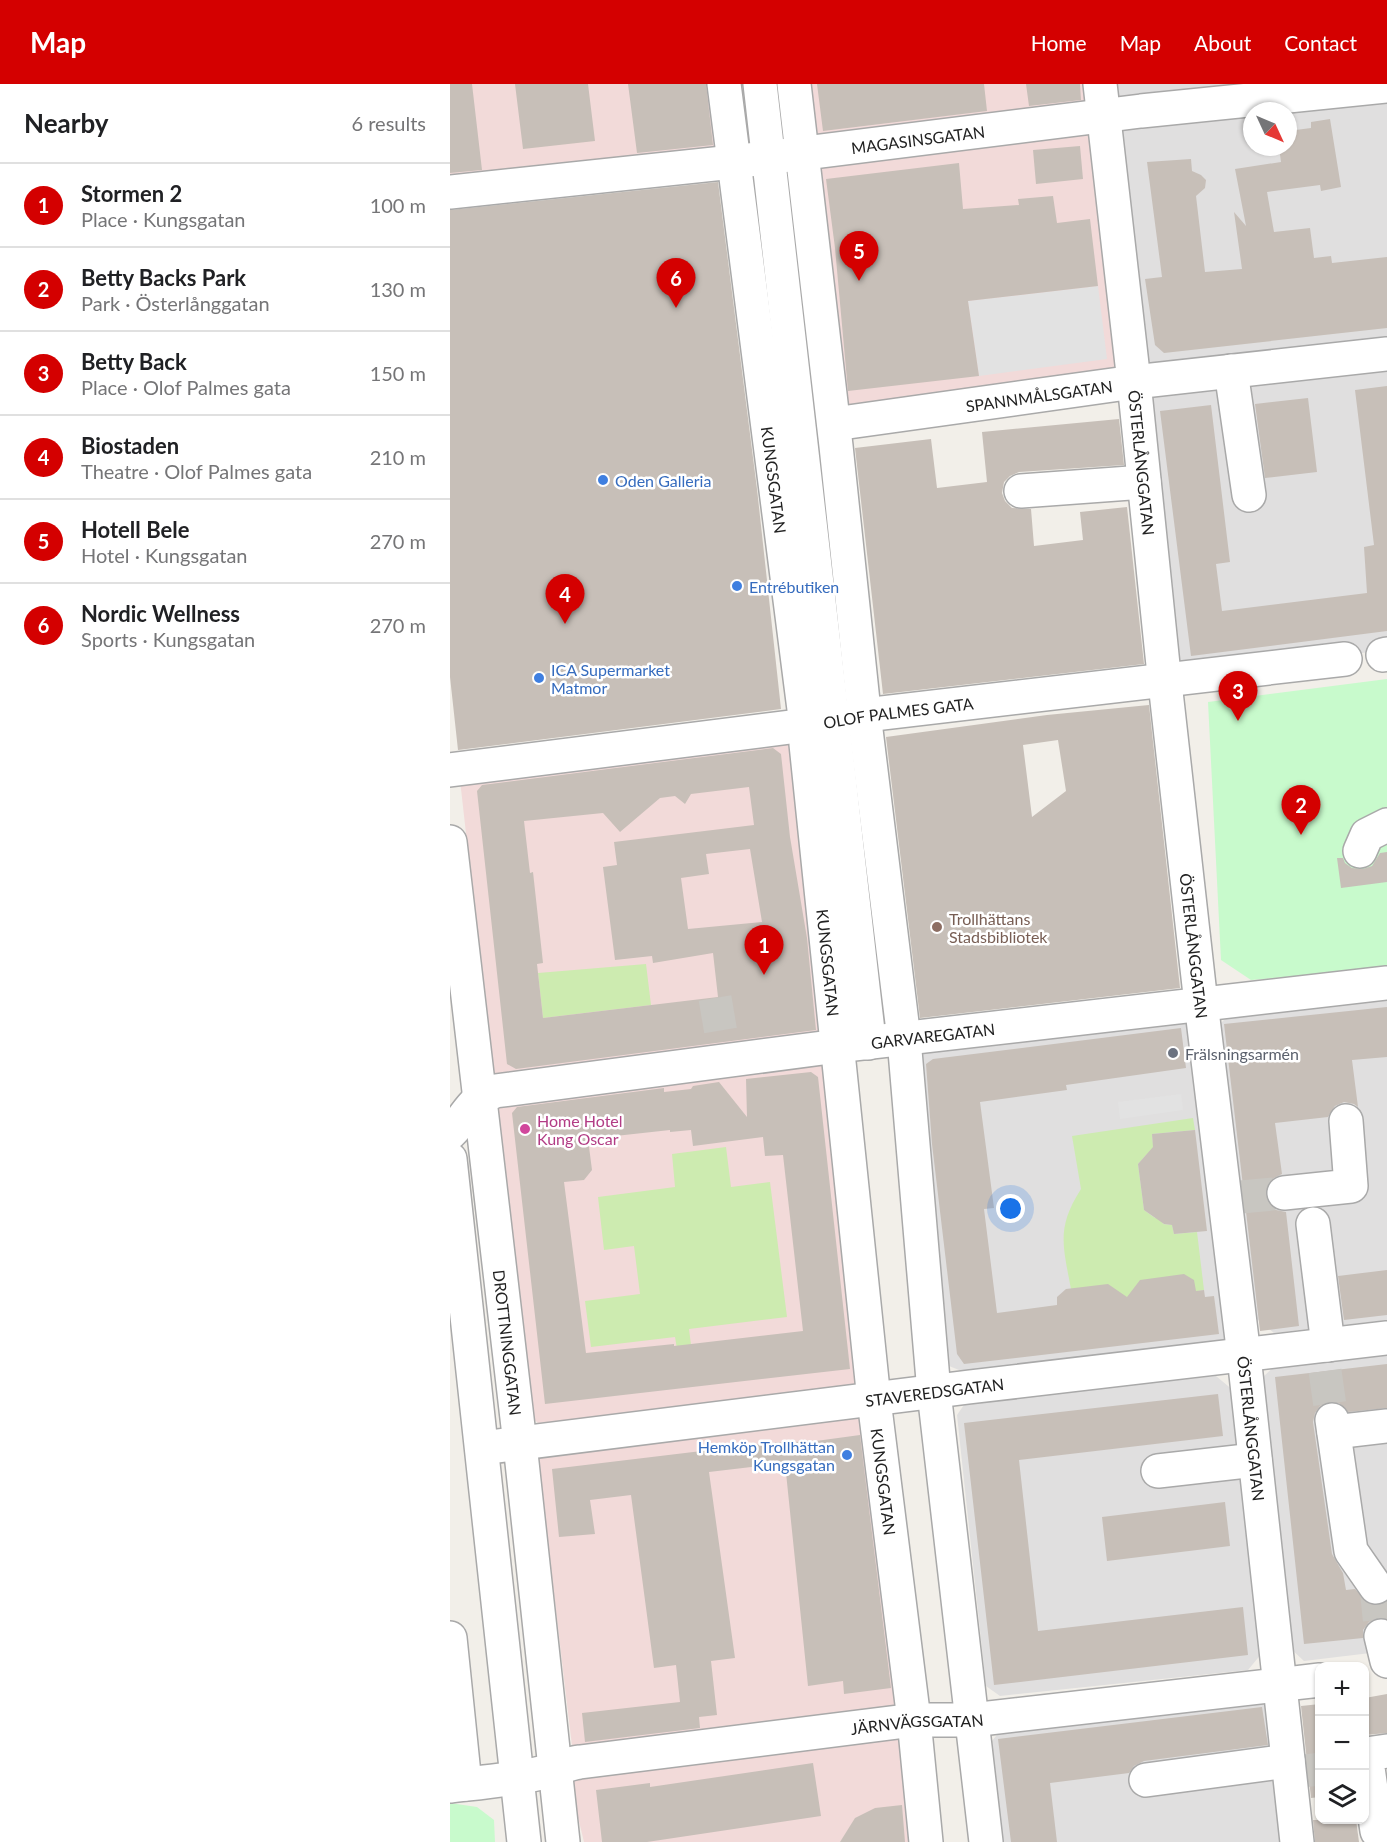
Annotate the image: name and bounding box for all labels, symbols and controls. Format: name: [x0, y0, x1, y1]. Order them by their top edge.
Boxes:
text: Map: [30, 25, 86, 59]
text: Home: [1031, 30, 1087, 55]
text: Map: [1120, 30, 1161, 55]
text: About: [1194, 30, 1251, 55]
text: Contact: [1284, 30, 1357, 55]
north arrow: [1243, 102, 1297, 156]
text: Nearby: [24, 107, 109, 139]
text: 6 results: [351, 111, 426, 135]
street label: MAGASINSGATAN: [850, 121, 986, 157]
text: Stormen 2: [81, 180, 182, 207]
text: 1: [38, 193, 49, 217]
text: 100 m: [370, 193, 426, 217]
text: Place · Kungsgatan: [81, 207, 246, 231]
pin: 5: [840, 232, 878, 281]
pin: 6: [656, 258, 696, 308]
text: Betty Backs Park: [81, 264, 246, 291]
text: 2: [38, 277, 49, 301]
text: 130 m: [370, 277, 426, 301]
text: Park · Österlånggatan: [81, 291, 270, 315]
text: Betty Back: [81, 348, 187, 375]
text: 3: [38, 361, 49, 385]
text: 150 m: [370, 361, 426, 385]
text: Place · Olof Palmes gata: [81, 375, 291, 399]
street label: SPANNMÅLSGATAN: [964, 376, 1114, 415]
street label: ÖSTERLÅNGGATAN: [1125, 389, 1159, 536]
street label: KUNGSGATAN: [758, 425, 791, 534]
text: Biostaden: [81, 432, 179, 459]
text: 4: [38, 445, 49, 469]
text: 210 m: [370, 445, 426, 469]
text: Theatre · Olof Palmes gata: [81, 459, 312, 483]
place label: Oden Galleria: [615, 471, 711, 490]
marker: Oden Galleria: [596, 473, 610, 487]
text: Hotell Bele: [81, 516, 189, 543]
text: 5: [38, 529, 49, 553]
text: 270 m: [370, 529, 426, 553]
text: Hotel · Kungsgatan: [81, 543, 248, 567]
pin: 4: [546, 574, 584, 624]
place label: Entrébutiken: [749, 577, 839, 596]
marker: Entrébutiken: [730, 579, 744, 593]
text: Nordic Wellness: [81, 600, 240, 627]
text: 6: [38, 613, 49, 637]
text: 270 m: [370, 613, 426, 637]
text: Sports · Kungsgatan: [81, 627, 255, 651]
place label: ICA Supermarket Matmor: [551, 660, 670, 697]
marker: ICA Supermarket Matmor: [532, 671, 546, 685]
pin: 3: [1218, 672, 1258, 721]
street label: OLOF PALMES GATA: [822, 693, 975, 731]
pin: 2: [1282, 786, 1320, 835]
street label: ÖSTERLÅNGGATAN: [1177, 872, 1212, 1019]
street label: KUNGSGATAN: [814, 908, 844, 1017]
place label: Trollhättans Stadsbibliotek: [949, 909, 1048, 946]
marker: Trollhättans Stadsbibliotek: [930, 920, 944, 934]
pin: 1: [744, 926, 784, 975]
street label: GARVAREGATAN: [870, 1019, 996, 1052]
place label: Frälsningsarmén: [1185, 1044, 1299, 1063]
marker: Frälsningsarmén: [1166, 1046, 1180, 1060]
place label: Home Hotel Kung Oscar: [537, 1111, 623, 1148]
marker: Home Hotel Kung Oscar: [518, 1122, 532, 1136]
your location: [996, 1194, 1025, 1223]
street label: DROTTNINGGATAN: [490, 1269, 526, 1417]
street label: ÖSTERLÅNGGATAN: [1235, 1355, 1269, 1502]
street label: STAVEREDSGATAN: [864, 1373, 1005, 1409]
street label: KUNGSGATAN: [868, 1427, 900, 1536]
place label: Hemköp Trollhättan Kungsgatan: [698, 1437, 835, 1474]
marker: Hemköp Trollhättan Kungsgatan: [840, 1448, 854, 1462]
map controls: [1315, 1662, 1369, 1824]
button: +: [1315, 1662, 1369, 1716]
street label: JÄRNVÄGSGATAN: [849, 1709, 984, 1737]
button: −: [1315, 1716, 1369, 1770]
button: layers: [1315, 1770, 1369, 1824]

